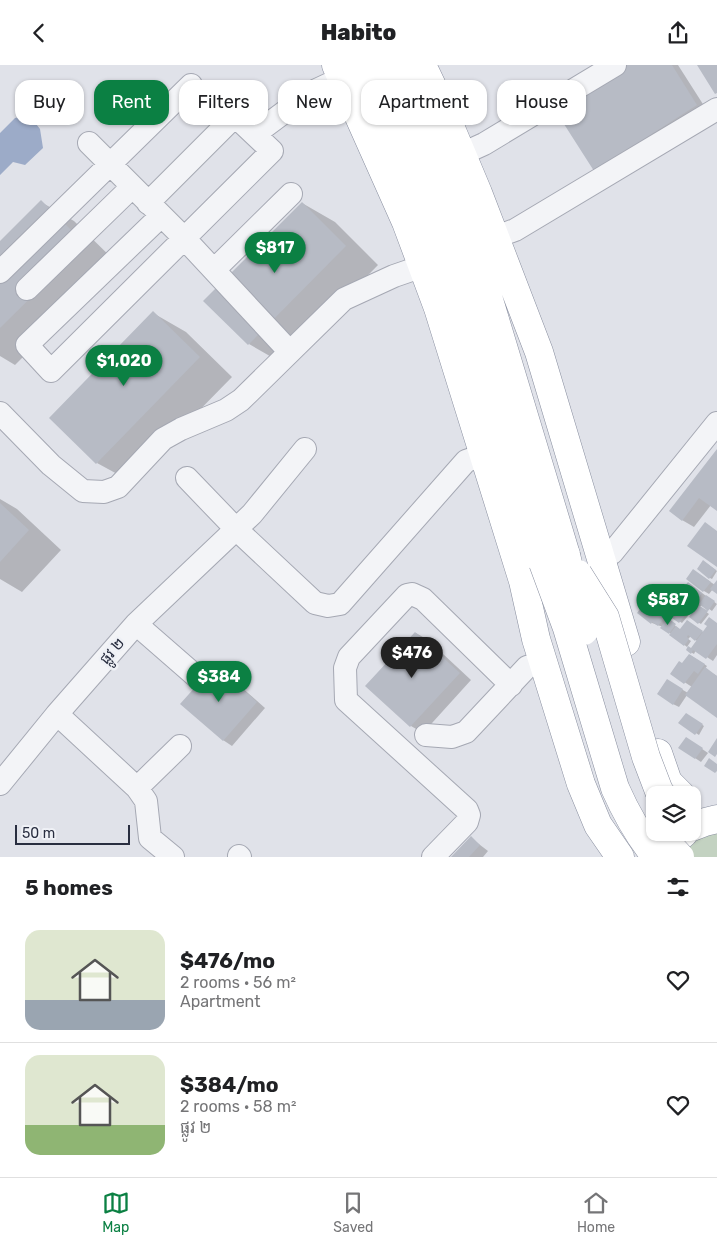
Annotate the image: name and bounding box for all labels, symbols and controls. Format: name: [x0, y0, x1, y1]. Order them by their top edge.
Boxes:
icon: back: [25, 19, 53, 47]
text: Habito: [321, 19, 396, 46]
icon: share: [664, 19, 692, 47]
chip: Buy: [15, 80, 84, 125]
chip: Rent: [94, 80, 169, 125]
chip: Filters: [179, 80, 268, 125]
chip: New: [278, 80, 351, 125]
chip: Apartment: [361, 80, 487, 125]
chip: House: [497, 80, 586, 125]
pin: $817: [245, 231, 305, 274]
text: $817: [256, 238, 294, 257]
pin: $1,020: [83, 345, 165, 387]
text: $1,020: [96, 351, 152, 370]
pin: $587: [638, 583, 698, 626]
text: $587: [647, 590, 689, 609]
street label: ផ្លូវ ២: [96, 634, 132, 671]
pin: $476: [382, 637, 442, 679]
text: $476: [392, 643, 432, 662]
pin: $384: [189, 661, 249, 703]
text: $384: [198, 667, 241, 686]
map controls: [646, 786, 701, 841]
button: layers: [646, 786, 701, 841]
scale bar: [15, 822, 130, 845]
text: 50 m: [22, 825, 55, 842]
icon: filters: [664, 873, 692, 901]
text: 5 homes: [25, 875, 113, 900]
text: $476/mo: [180, 948, 275, 973]
icon: home: [65, 950, 125, 1010]
icon: heart: [664, 966, 692, 994]
text: 2 rooms · 56 m²: [180, 973, 296, 992]
text: Apartment: [180, 992, 260, 1011]
text: $384/mo: [180, 1072, 279, 1097]
icon: home: [65, 1075, 125, 1135]
icon: heart: [664, 1091, 692, 1119]
text: 2 rooms · 58 m²: [180, 1097, 296, 1116]
text: ផ្លូវ ២: [180, 1118, 211, 1137]
tab: Map: [102, 1189, 130, 1236]
tab: Saved: [333, 1189, 373, 1236]
tab: Home: [577, 1189, 615, 1236]

